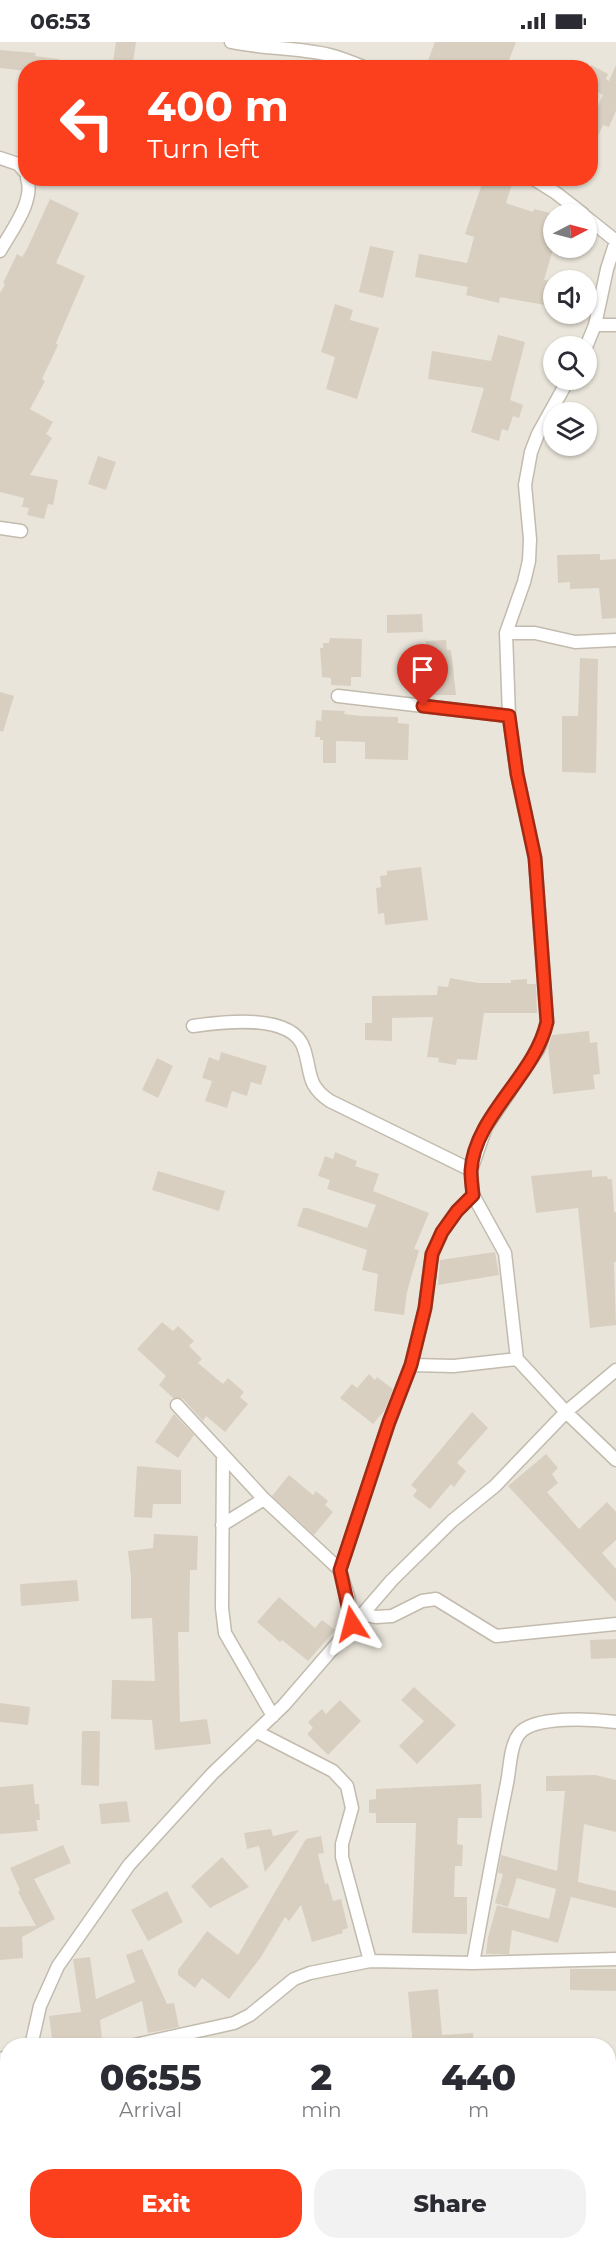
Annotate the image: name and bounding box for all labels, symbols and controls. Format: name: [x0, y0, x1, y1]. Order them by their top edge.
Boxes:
text: 06:53: [30, 8, 91, 35]
text: 400 m: [147, 80, 289, 132]
icon: left: [48, 84, 126, 162]
text: Turn left: [147, 132, 260, 165]
north arrow: [543, 204, 597, 258]
map controls: [543, 204, 597, 456]
button: sound: [543, 270, 597, 324]
button: search: [543, 336, 597, 390]
button: layers: [543, 402, 597, 456]
pin: [397, 644, 448, 706]
icon: arrive: [406, 653, 439, 686]
position arrow: [320, 1592, 384, 1656]
text: 06:55: [100, 2055, 202, 2099]
text: 2: [311, 2055, 332, 2099]
text: 440: [441, 2055, 516, 2099]
text: Arrival: [119, 2098, 182, 2122]
text: min: [301, 2098, 341, 2122]
text: m: [468, 2098, 489, 2122]
button: Exit: [30, 2169, 302, 2238]
button: Share: [314, 2169, 586, 2238]

